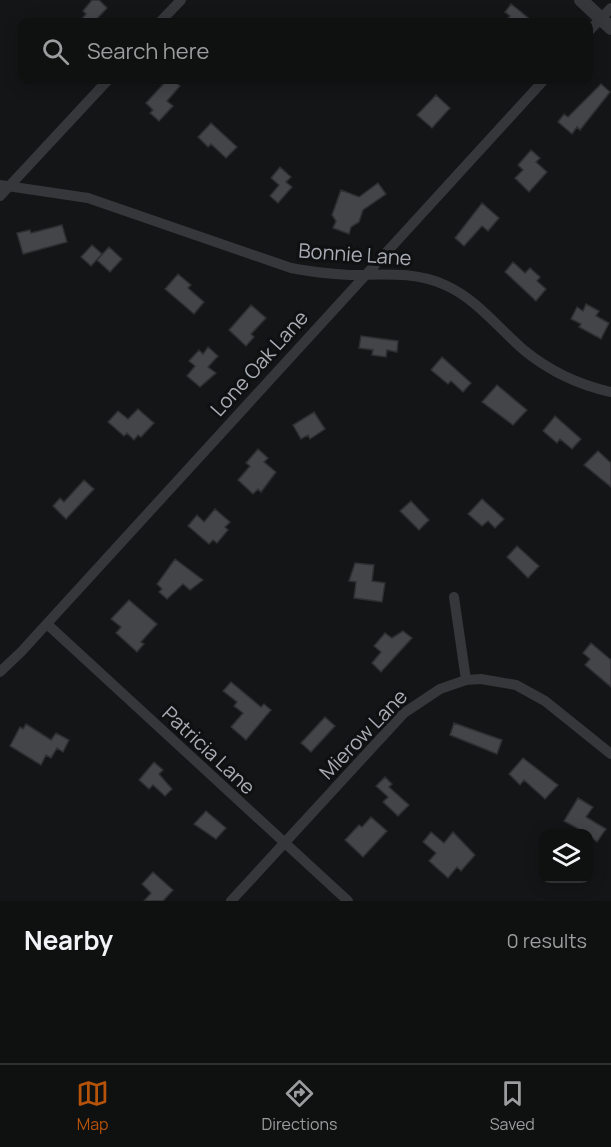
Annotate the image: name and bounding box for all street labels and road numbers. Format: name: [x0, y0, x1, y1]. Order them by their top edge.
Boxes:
street label: Bonnie Lane: [298, 237, 412, 271]
street label: Lone Oak Lane: [204, 304, 314, 422]
street label: Mierow Lane: [313, 683, 413, 785]
street label: Patricia Lane: [157, 700, 261, 800]

